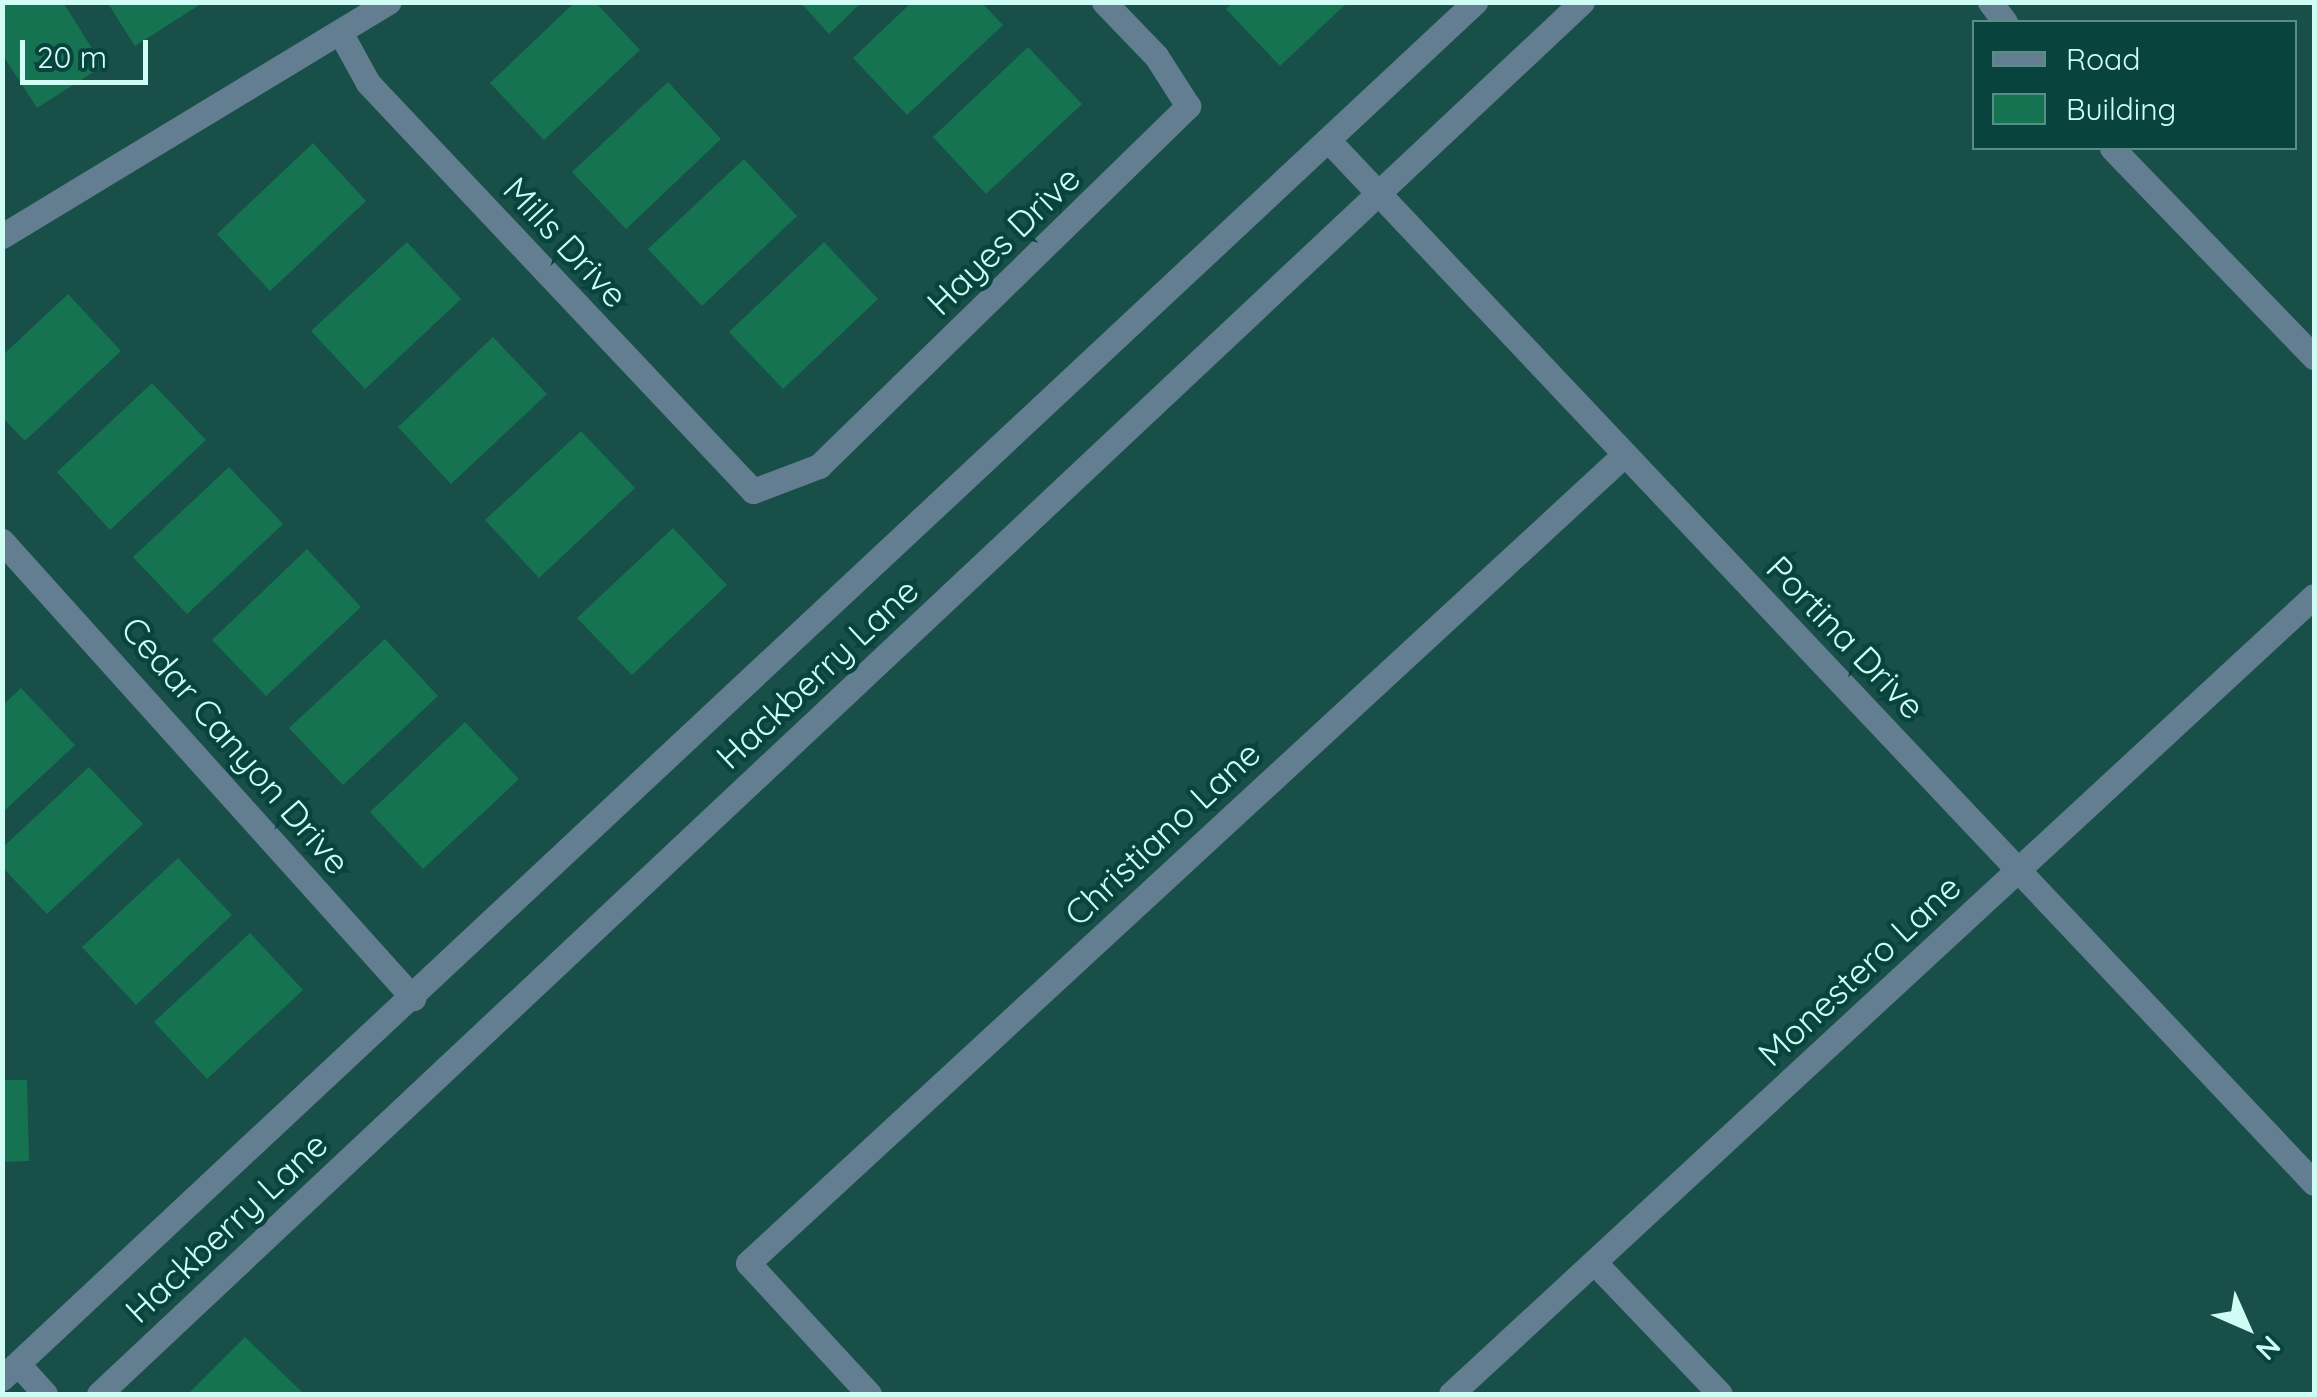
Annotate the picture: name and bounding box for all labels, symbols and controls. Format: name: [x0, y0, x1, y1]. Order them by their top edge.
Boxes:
scale bar: [25, 20, 152, 82]
legend: [1972, 20, 2297, 150]
text: 20 m: [37, 38, 107, 76]
text: Road: [2066, 40, 2140, 78]
text: Building: [2066, 90, 2176, 128]
street label: Hayes Drive: [918, 157, 1088, 323]
street label: Mills Drive: [495, 168, 637, 316]
street label: Portina Drive: [1758, 547, 1934, 727]
street label: Hackberry Lane: [707, 569, 927, 777]
street label: Cedar Canyon Drive: [113, 608, 359, 882]
street label: Christiano Lane: [1056, 732, 1268, 934]
street label: Monestero Lane: [1749, 866, 1969, 1074]
street label: Hackberry Lane: [116, 1123, 336, 1331]
north arrow: [2197, 1277, 2297, 1377]
text: N: [2249, 1329, 2288, 1368]

